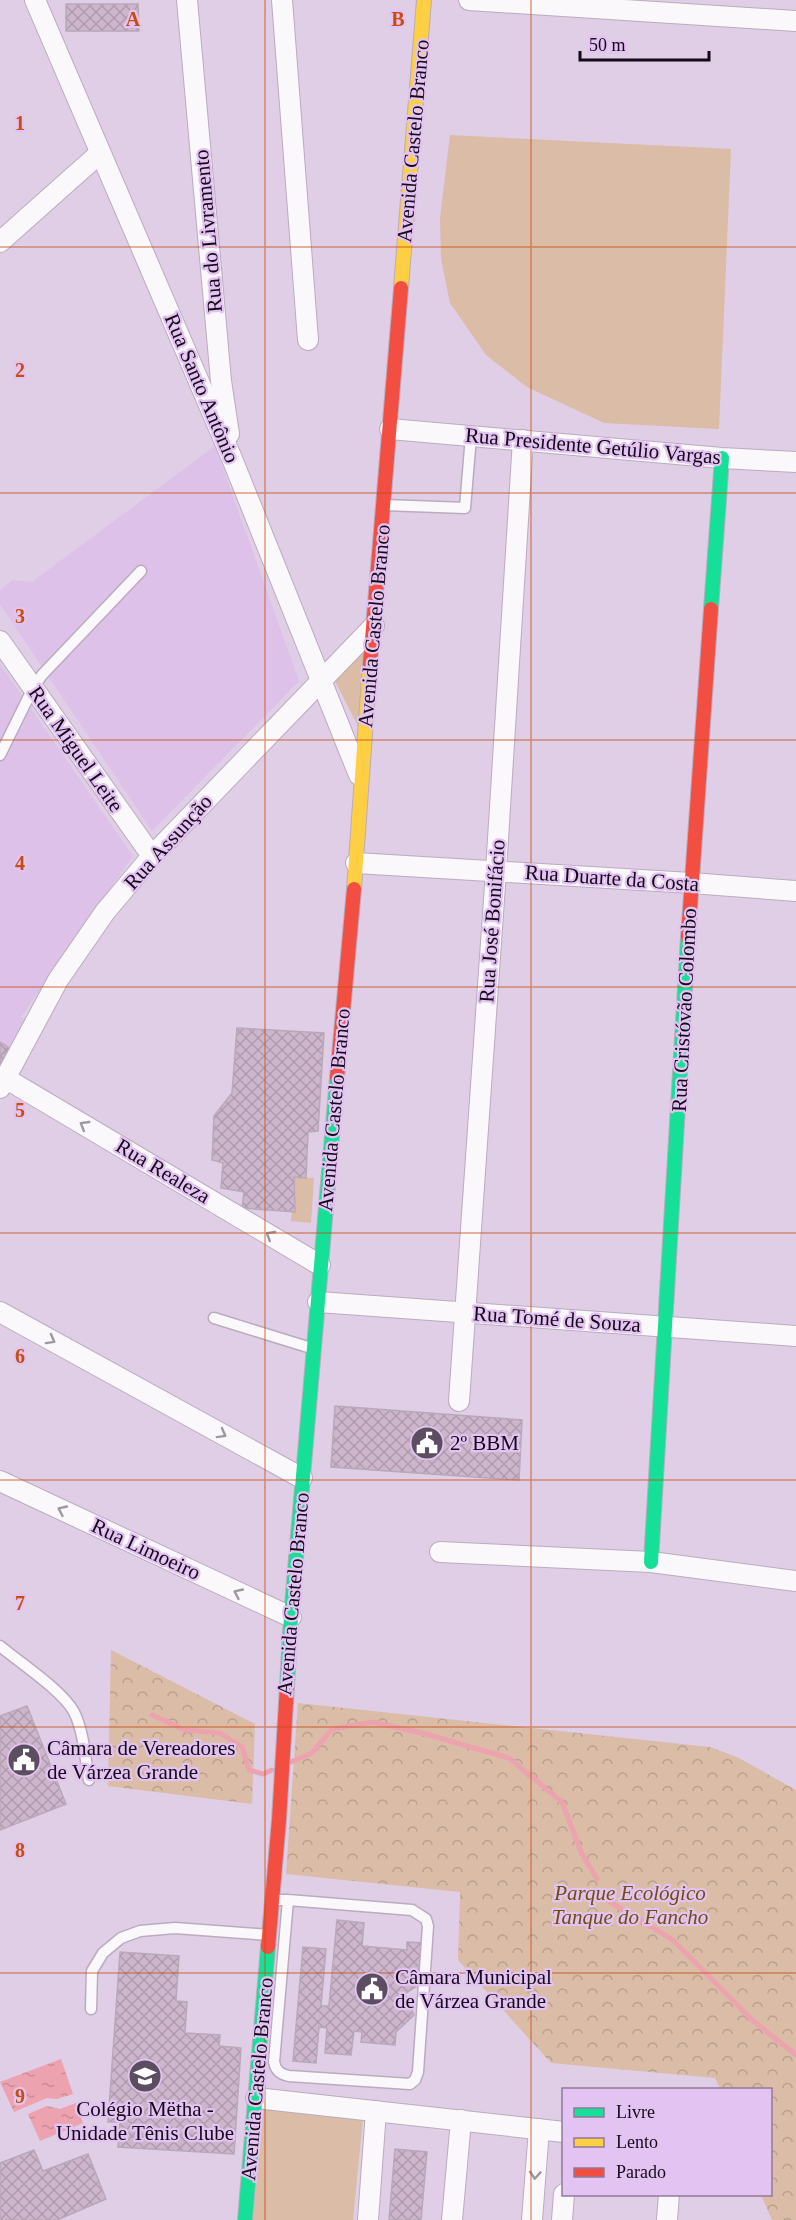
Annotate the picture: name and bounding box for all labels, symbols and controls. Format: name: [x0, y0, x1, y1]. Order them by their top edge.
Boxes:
text: A: [126, 8, 141, 30]
text: B: [391, 8, 405, 30]
scale bar: [580, 24, 709, 62]
text: 50 m: [589, 35, 626, 55]
street label: Avenida Castelo Branco: [392, 38, 434, 244]
text: 1: [15, 112, 25, 134]
street label: Rua do Livramento: [189, 149, 227, 313]
street label: Rua Santo Antônio: [160, 310, 244, 466]
text: 2: [15, 359, 25, 381]
street label: Rua Presidente Getúlio Vargas: [464, 423, 722, 469]
street label: Avenida Castelo Branco: [353, 523, 395, 729]
text: 3: [15, 605, 25, 627]
street label: Rua Miguel Leite: [24, 681, 128, 817]
street label: Rua Assunção: [119, 790, 217, 894]
street label: Rua José Bonifácio: [474, 839, 510, 1003]
text: 4: [15, 852, 25, 874]
street label: Rua Duarte da Costa: [524, 860, 700, 896]
street label: Rua Cristóvão Colombo: [667, 907, 701, 1113]
street label: Avenida Castelo Branco: [313, 1007, 355, 1213]
text: 5: [15, 1099, 25, 1121]
one-way arrow: [80, 1120, 90, 1132]
street label: Rua Realeza: [112, 1134, 215, 1209]
one-way arrow: [266, 1231, 276, 1243]
street label: Rua Tomé de Souza: [472, 1301, 642, 1337]
one-way arrow: [45, 1333, 55, 1344]
text: 6: [15, 1345, 25, 1367]
public building icon: 2º BBM: [409, 1425, 445, 1461]
one-way arrow: [216, 1427, 226, 1438]
place label: 2º BBM: [450, 1431, 519, 1455]
street label: Avenida Castelo Branco: [272, 1491, 314, 1697]
one-way arrow: [57, 1505, 68, 1517]
street label: Rua Limoeiro: [88, 1513, 204, 1585]
one-way arrow: [234, 1588, 245, 1600]
text: 7: [15, 1592, 25, 1614]
place label: Câmara de Vereadores de Várzea Grande: [47, 1736, 236, 1784]
public building icon: Câmara de Vereadores de Várzea Grande: [6, 1742, 42, 1778]
text: 8: [15, 1839, 25, 1861]
park label: Parque Ecológico Tanque do Fancho: [552, 1881, 708, 1929]
place label: Câmara Municipal de Várzea Grande: [395, 1965, 552, 2013]
public building icon: Câmara Municipal de Várzea Grande: [354, 1971, 390, 2007]
street label: Avenida Castelo Branco: [236, 1976, 278, 2182]
school or university icon: Colégio Mëtha - Unidade Tênis Clube: [127, 2058, 163, 2094]
text: 9: [15, 2085, 25, 2107]
legend: [562, 2088, 772, 2196]
place label: Colégio Mëtha - Unidade Tênis Clube: [56, 2097, 234, 2145]
text: Livre: [616, 2102, 655, 2122]
text: Lento: [616, 2132, 658, 2152]
text: Parado: [616, 2162, 666, 2182]
one-way arrow: [529, 2170, 542, 2179]

